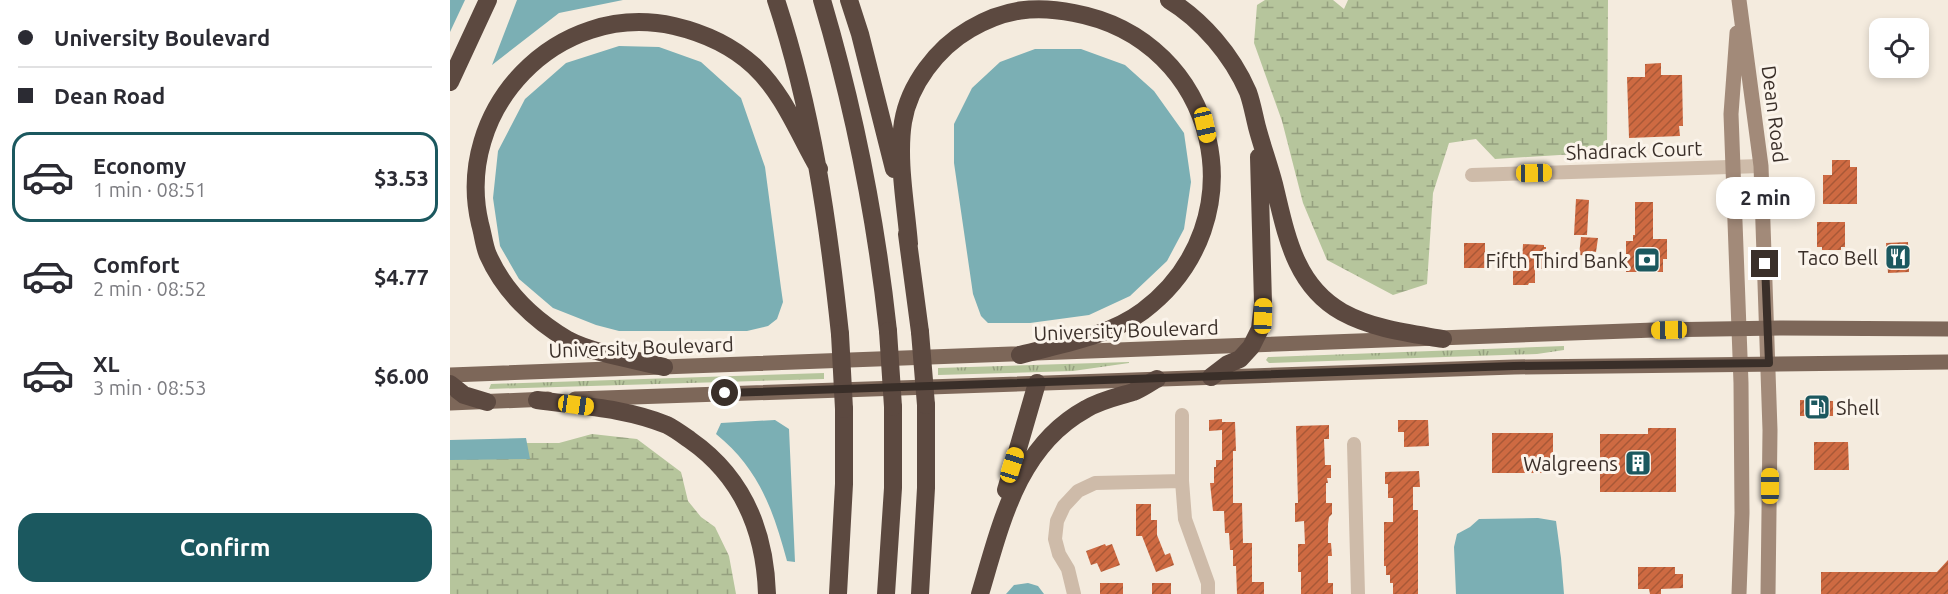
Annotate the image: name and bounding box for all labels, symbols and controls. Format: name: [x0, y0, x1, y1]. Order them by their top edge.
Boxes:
map controls: [1869, 18, 1929, 78]
button: locate: [1869, 18, 1929, 78]
text: University Boulevard: [54, 25, 270, 50]
street label: Dean Road: [1758, 64, 1792, 164]
text: Dean Road: [54, 83, 165, 108]
car: [1192, 105, 1218, 145]
street label: Shadrack Court: [1565, 136, 1703, 164]
icon: car: [21, 150, 75, 204]
text: Economy: [93, 153, 186, 178]
car: [1516, 164, 1552, 182]
text: $3.53: [374, 165, 429, 190]
callout: 2 min: [1716, 177, 1814, 219]
text: 1 min · 08:51: [93, 178, 207, 201]
text: 2 min: [1740, 186, 1791, 209]
restaurant icon: Taco Bell: [1883, 242, 1913, 272]
bank icon: Fifth Third Bank: [1632, 245, 1662, 275]
place label: Taco Bell: [1798, 246, 1878, 269]
icon: car: [21, 249, 75, 303]
place label: Fifth Third Bank: [1485, 249, 1628, 272]
route end: [1751, 250, 1778, 277]
text: Comfort: [93, 252, 180, 277]
text: $4.77: [374, 264, 429, 289]
text: 2 min · 08:52: [93, 277, 207, 300]
car: [1253, 298, 1273, 334]
street label: University Boulevard: [1033, 315, 1219, 345]
car: [1651, 321, 1687, 339]
street label: University Boulevard: [548, 332, 734, 362]
icon: car: [21, 348, 75, 402]
text: XL: [93, 351, 120, 376]
text: $6.00: [374, 363, 429, 388]
text: 3 min · 08:53: [93, 376, 207, 399]
route start: [711, 379, 738, 406]
fuel station icon: Shell: [1802, 392, 1832, 422]
car: [557, 394, 595, 416]
place label: Shell: [1836, 396, 1879, 419]
car: [998, 445, 1026, 485]
building icon: Walgreens: [1623, 448, 1653, 478]
place label: Walgreens: [1523, 452, 1618, 475]
car: [1761, 468, 1779, 504]
button: Confirm: [18, 513, 432, 582]

